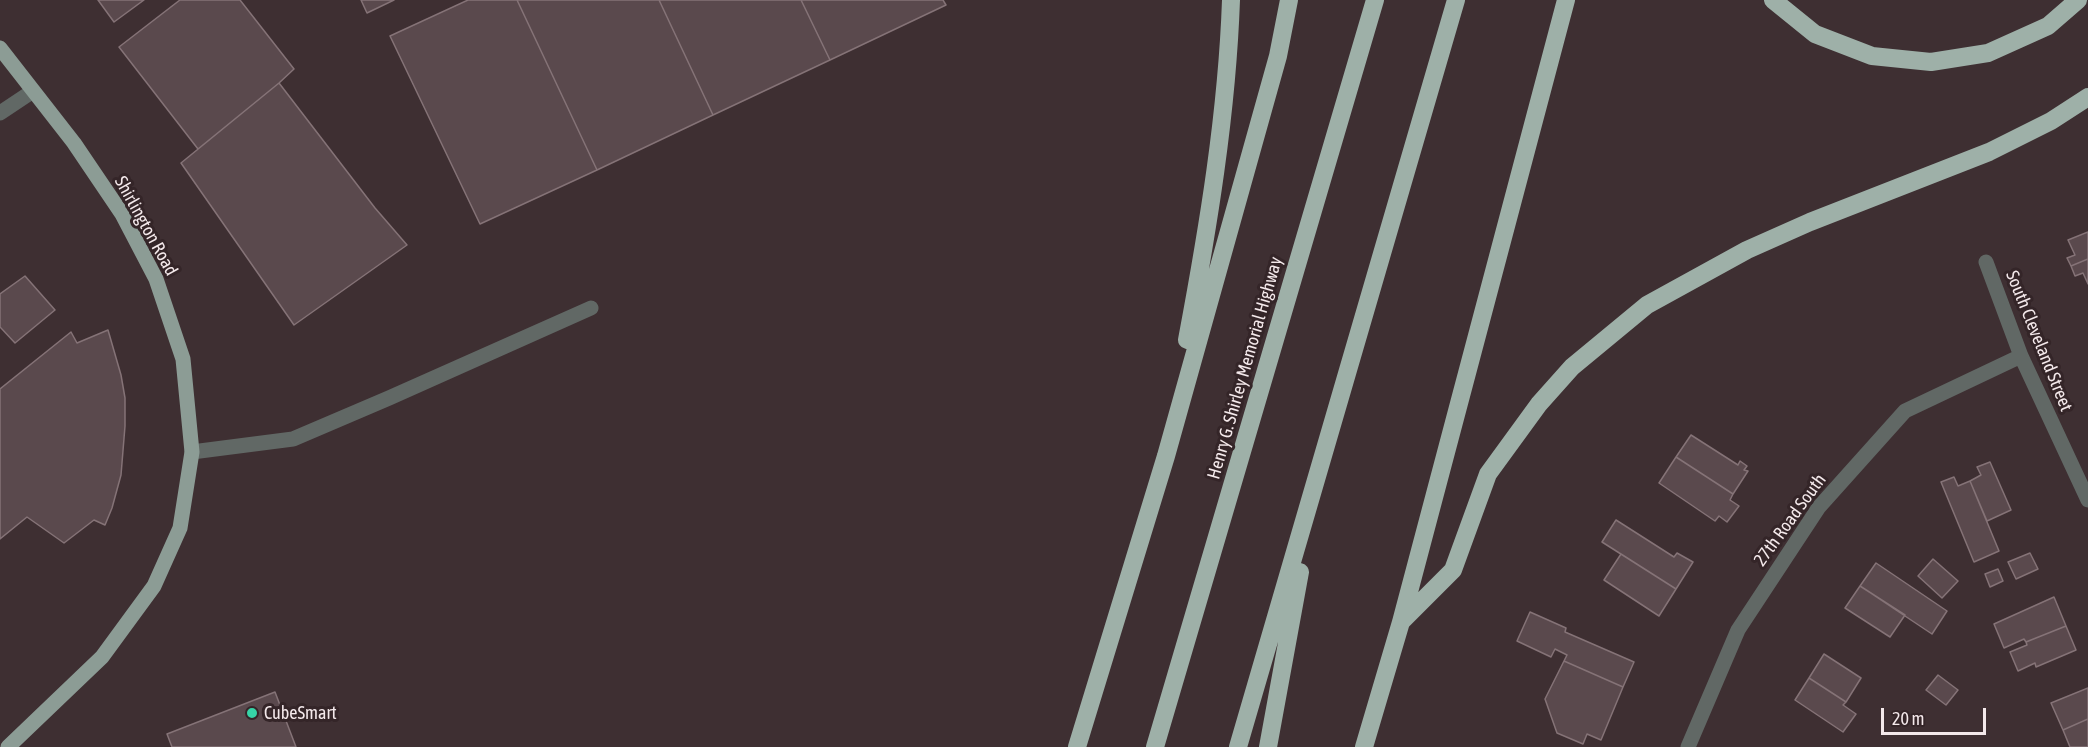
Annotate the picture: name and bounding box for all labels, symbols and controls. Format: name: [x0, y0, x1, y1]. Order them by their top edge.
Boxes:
street label: Shirlington Road: [110, 173, 182, 279]
street label: Henry G. Shirley Memorial Highway: [1203, 254, 1287, 482]
street label: South Cleveland Street: [2001, 268, 2077, 414]
street label: 27th Road South: [1749, 470, 1831, 570]
scale bar: [1884, 696, 1989, 734]
place label: CubeSmart: [264, 702, 337, 724]
marker: CubeSmart: [245, 706, 259, 720]
text: 20 m: [1892, 708, 1924, 729]

